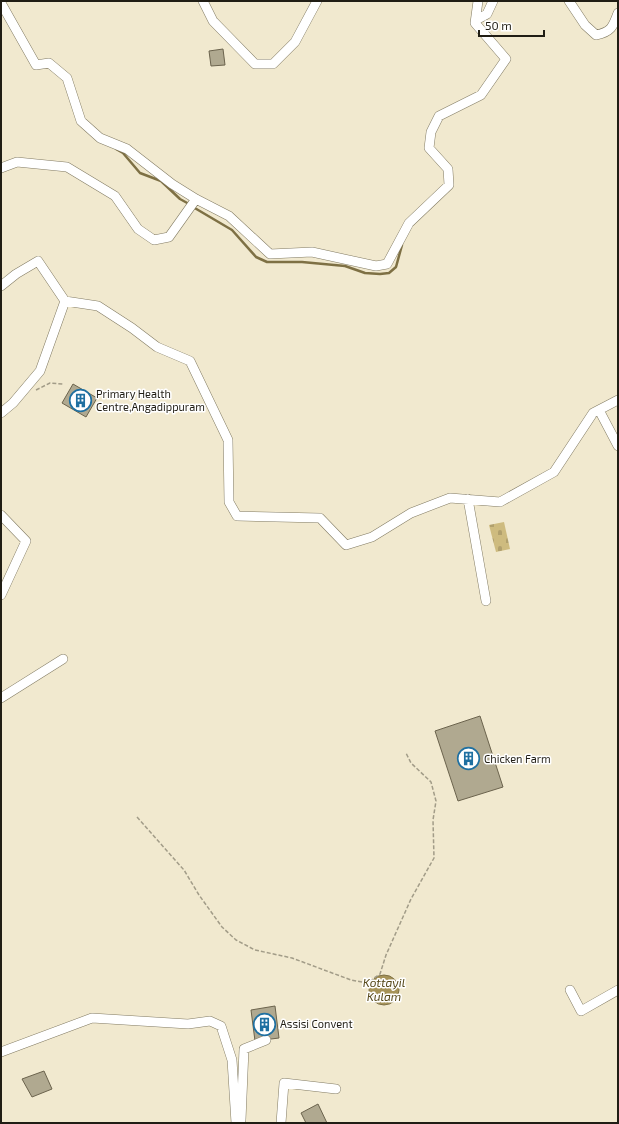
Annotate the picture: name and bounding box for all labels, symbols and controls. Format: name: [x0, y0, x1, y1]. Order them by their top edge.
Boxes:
scale bar: [479, 12, 544, 38]
text: 50 m: [485, 18, 512, 32]
building icon: Primary Health Centre,Angadippuram: [67, 387, 93, 413]
place label: Primary Health Centre,Angadippuram: [96, 387, 205, 413]
building icon: Chicken Farm: [456, 746, 482, 772]
place label: Chicken Farm: [484, 752, 551, 765]
water label: Kottayil Kulam: [363, 975, 405, 1003]
building icon: Assisi Convent: [252, 1011, 278, 1037]
place label: Assisi Convent: [280, 1017, 353, 1030]

